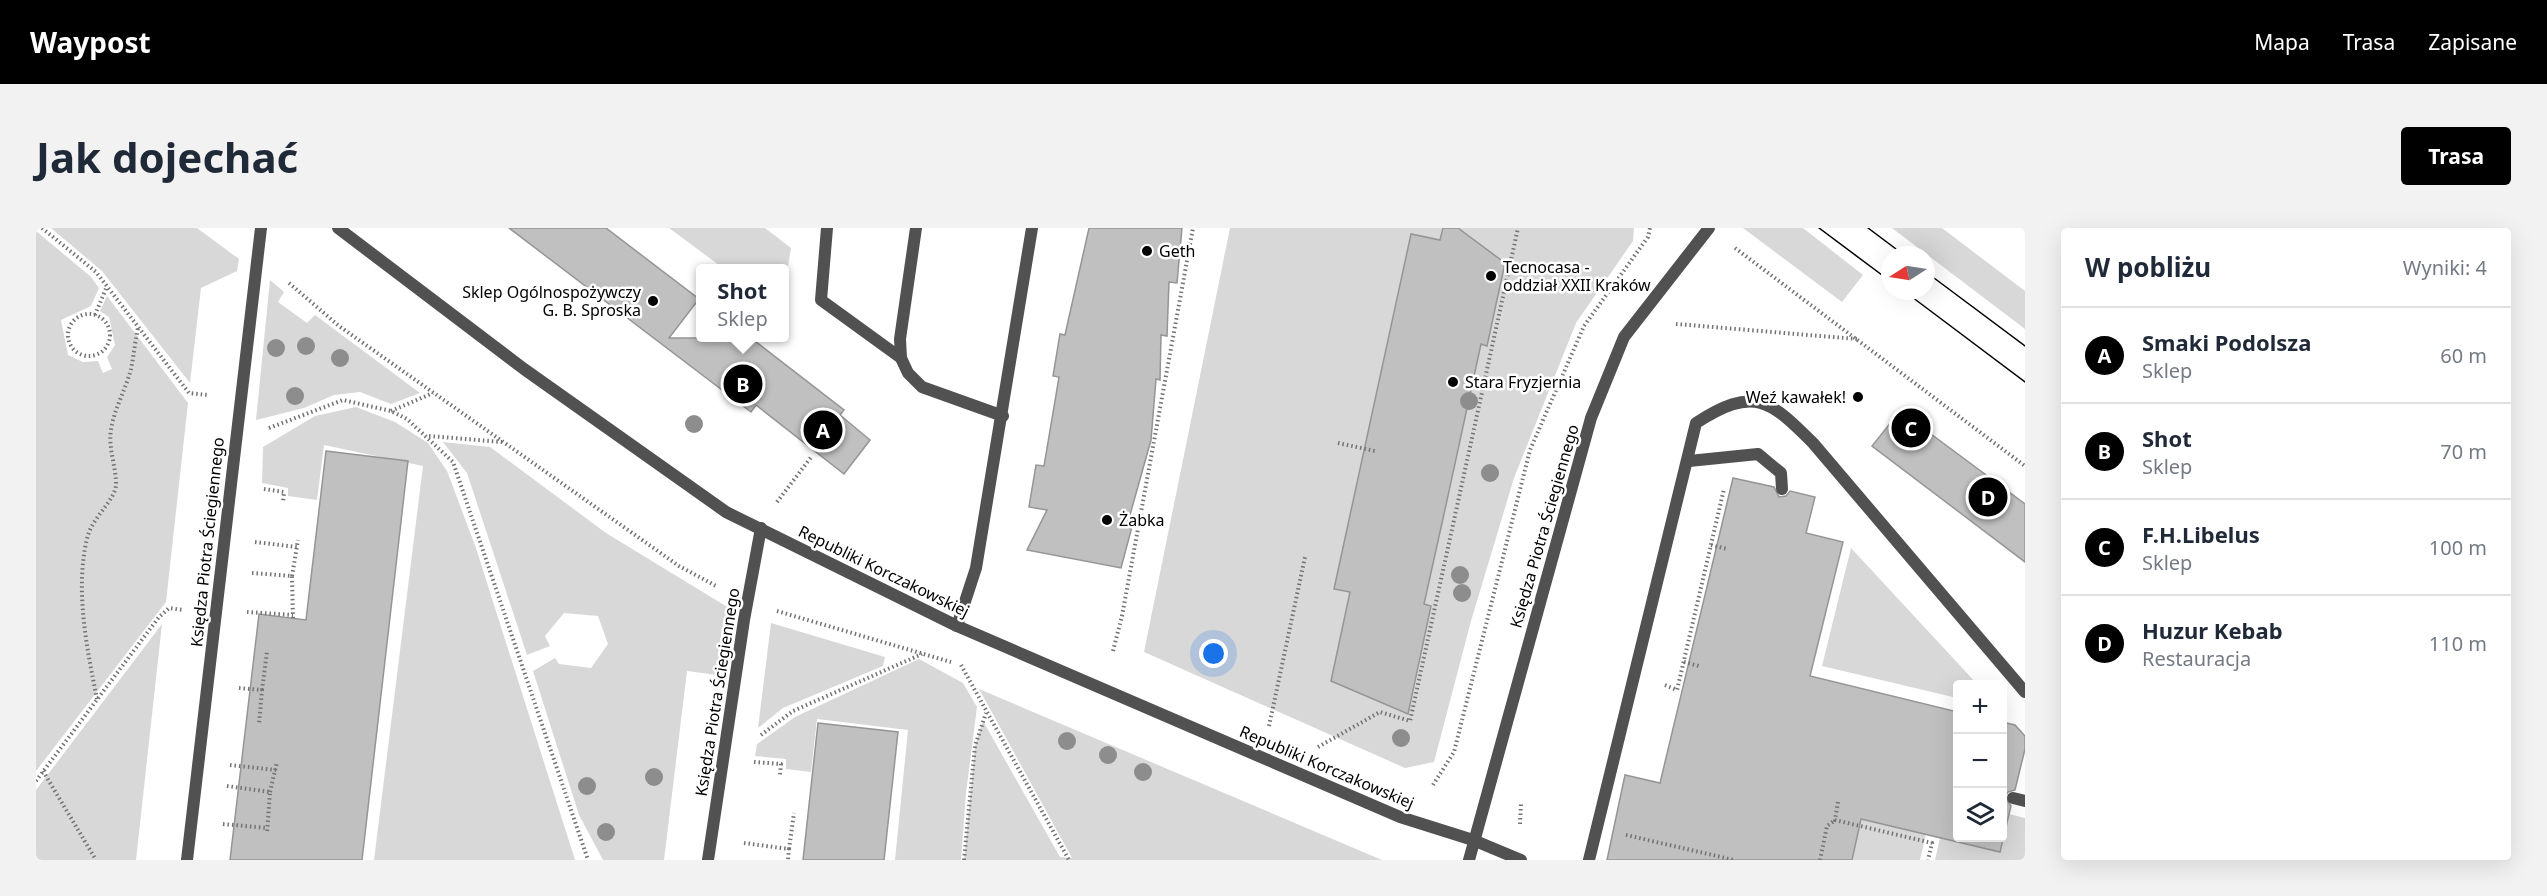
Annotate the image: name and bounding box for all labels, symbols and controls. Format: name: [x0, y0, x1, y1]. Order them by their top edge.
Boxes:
text: Waypost: [30, 23, 151, 61]
text: Mapa: [2254, 28, 2310, 56]
text: Trasa: [2343, 28, 2395, 56]
text: Zapisane: [2428, 28, 2517, 56]
button: Trasa: [2401, 127, 2511, 185]
text: Jak dojechać: [36, 128, 298, 185]
place label: Geth: [1159, 240, 1195, 262]
marker: Geth: [1140, 244, 1154, 258]
north arrow: [1881, 246, 1935, 300]
text: W pobliżu: [2085, 249, 2211, 285]
text: Wyniki: 4: [2403, 254, 2487, 281]
place label: Tecnocasa - oddział XXII Kraków: [1503, 256, 1651, 296]
popup: [696, 264, 789, 342]
marker: Tecnocasa - oddział XXII Kraków: [1484, 269, 1498, 283]
text: Shot: [717, 275, 767, 305]
place label: Sklep Ogólnospożywczy G. B. Sproska: [462, 281, 642, 321]
marker: Sklep Ogólnospożywczy G. B. Sproska: [646, 294, 660, 308]
text: Sklep: [717, 305, 768, 332]
text: Smaki Podolsza: [2142, 327, 2311, 357]
text: A: [2098, 342, 2111, 369]
text: 60 m: [2440, 342, 2487, 369]
text: Sklep: [2142, 357, 2192, 384]
pin: B: [724, 362, 762, 406]
place label: Stara Fryzjernia: [1465, 371, 1581, 393]
marker: Stara Fryzjernia: [1446, 375, 1460, 389]
place label: Weź kawałek!: [1746, 386, 1846, 408]
marker: Weź kawałek!: [1851, 390, 1865, 404]
pin: C: [1892, 406, 1930, 450]
pin: A: [804, 408, 842, 452]
street label: Księdza Piotra Ściegiennego: [1504, 422, 1584, 630]
text: Shot: [2142, 423, 2192, 453]
street label: Księdza Piotra Ściegiennego: [185, 436, 229, 648]
text: B: [2098, 438, 2111, 465]
text: 70 m: [2440, 438, 2487, 465]
text: Sklep: [2142, 453, 2192, 480]
pin: D: [1968, 474, 2008, 520]
place label: Żabka: [1119, 509, 1165, 531]
marker: Żabka: [1100, 513, 1114, 527]
text: F.H.Libelus: [2142, 519, 2260, 549]
street label: Republiki Korczakowskiej: [795, 520, 973, 622]
text: C: [2098, 534, 2111, 561]
text: 100 m: [2429, 534, 2487, 561]
text: Sklep: [2142, 549, 2192, 576]
street label: Księdza Piotra Ściegiennego: [690, 586, 744, 798]
text: Huzur Kebab: [2142, 615, 2283, 645]
text: D: [2097, 630, 2112, 657]
text: 110 m: [2429, 630, 2487, 657]
your location: [1199, 639, 1228, 668]
text: Restauracja: [2142, 645, 2251, 672]
map controls: [1953, 680, 2007, 842]
button: +: [1953, 680, 2007, 734]
street label: Republiki Korczakowskiej: [1236, 720, 1418, 814]
button: −: [1953, 734, 2007, 788]
button: layers: [1953, 788, 2007, 842]

